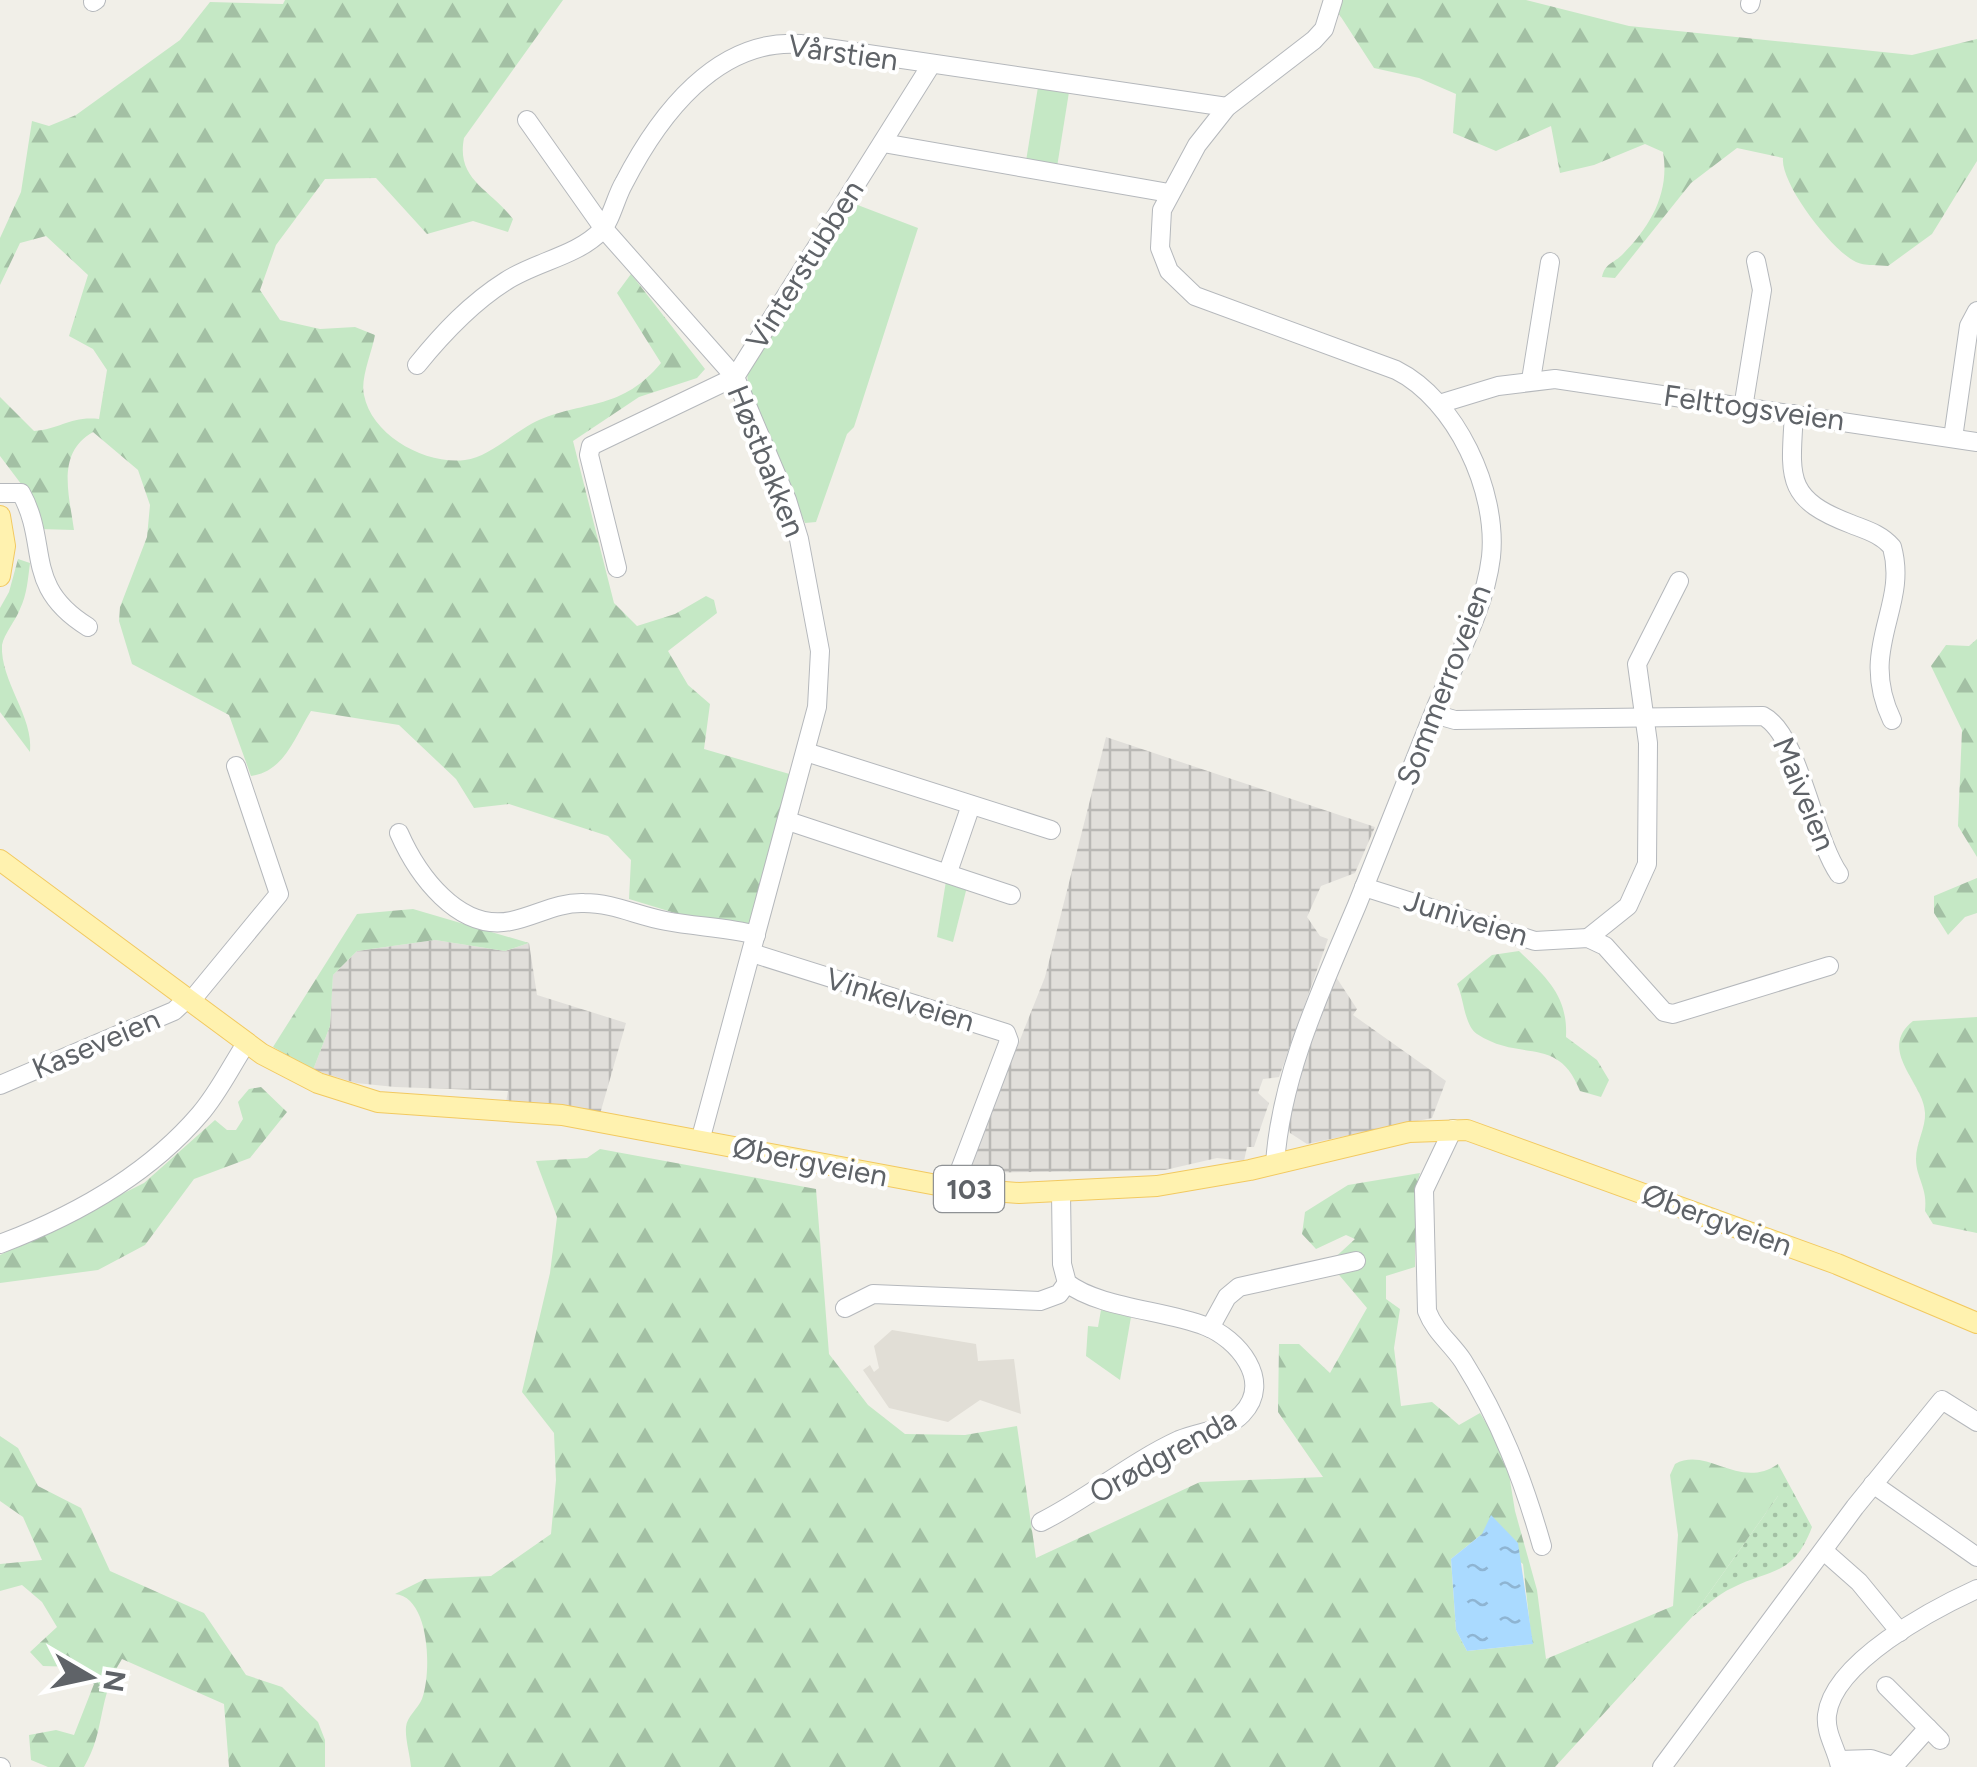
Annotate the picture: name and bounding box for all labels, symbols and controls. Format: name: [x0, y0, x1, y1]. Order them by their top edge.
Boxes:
street label: Vårstien: [786, 27, 900, 79]
street label: Vinterstubben: [738, 173, 871, 356]
street label: Felttogsveien: [1661, 376, 1847, 439]
street label: Høstbakken: [719, 380, 814, 542]
street label: Sommerroveien: [1388, 579, 1499, 791]
street label: Maiveien: [1765, 732, 1844, 856]
street label: Juniveien: [1400, 881, 1533, 954]
street label: Vinkelveien: [821, 959, 979, 1040]
street label: Kaseveien: [26, 1000, 165, 1087]
street label: Øbergveien: [730, 1128, 891, 1195]
road number: 103: [934, 1166, 1004, 1212]
street label: Øbergveien: [1637, 1175, 1797, 1264]
street label: Orødgrenda: [1083, 1400, 1243, 1511]
north arrow: [40, 1627, 140, 1727]
text: N: [96, 1668, 133, 1694]

